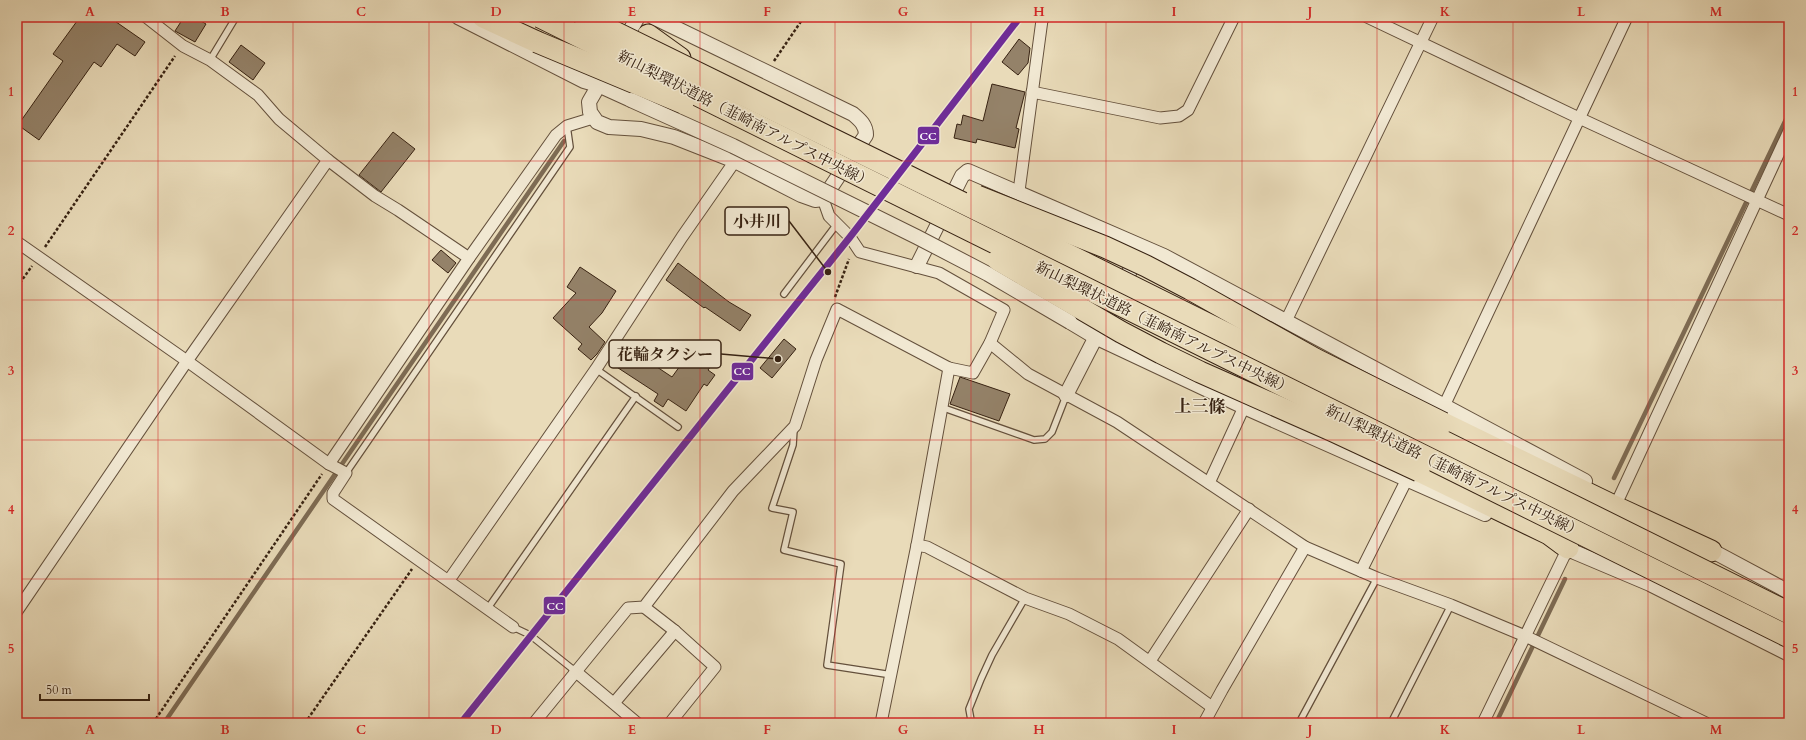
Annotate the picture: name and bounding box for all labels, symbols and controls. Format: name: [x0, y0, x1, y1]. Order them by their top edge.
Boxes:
text: A: [85, 3, 95, 21]
text: B: [220, 3, 230, 21]
text: C: [356, 3, 366, 21]
text: D: [490, 3, 502, 21]
text: E: [628, 3, 636, 21]
text: F: [763, 3, 771, 21]
text: G: [898, 3, 909, 21]
text: H: [1033, 3, 1045, 21]
text: I: [1171, 3, 1177, 21]
text: J: [1306, 3, 1313, 21]
text: K: [1440, 3, 1451, 21]
text: L: [1577, 3, 1586, 21]
text: M: [1710, 3, 1723, 21]
street label: 新山梨環状道路（韮崎南アルプス中央線）: [614, 46, 876, 192]
text: 1: [8, 83, 14, 101]
text: 1: [1792, 83, 1798, 101]
line badge: CC: [917, 126, 940, 145]
text: CC: [919, 129, 937, 144]
callout: 小井川: [725, 207, 789, 235]
text: 小井川: [733, 211, 781, 233]
text: 2: [8, 222, 15, 240]
text: 2: [1792, 222, 1799, 240]
street label: 新山梨環状道路（韮崎南アルプス中央線）: [1032, 257, 1296, 399]
callout: 花輪タクシー: [609, 340, 721, 368]
text: 花輪タクシー: [617, 344, 713, 366]
text: 3: [8, 362, 15, 380]
line badge: CC: [731, 362, 754, 381]
text: 3: [1792, 362, 1799, 380]
text: CC: [733, 364, 751, 379]
district label: 上三條: [1175, 395, 1226, 418]
street label: 新山梨環状道路（韮崎南アルプス中央線）: [1322, 400, 1586, 542]
text: 4: [8, 501, 15, 519]
text: 4: [1792, 501, 1799, 519]
line badge: CC: [543, 596, 566, 615]
text: CC: [546, 599, 564, 614]
text: 5: [8, 640, 14, 658]
text: 5: [1792, 640, 1798, 658]
scale bar: [40, 676, 149, 702]
text: 50 m: [46, 682, 73, 698]
text: A: [85, 721, 95, 739]
text: B: [220, 721, 230, 739]
text: C: [356, 721, 366, 739]
text: D: [490, 721, 502, 739]
text: E: [628, 721, 636, 739]
text: F: [763, 721, 771, 739]
text: G: [898, 721, 909, 739]
text: H: [1033, 721, 1045, 739]
text: I: [1171, 721, 1177, 739]
text: J: [1306, 721, 1313, 739]
text: K: [1440, 721, 1451, 739]
text: L: [1577, 721, 1586, 739]
text: M: [1710, 721, 1723, 739]

